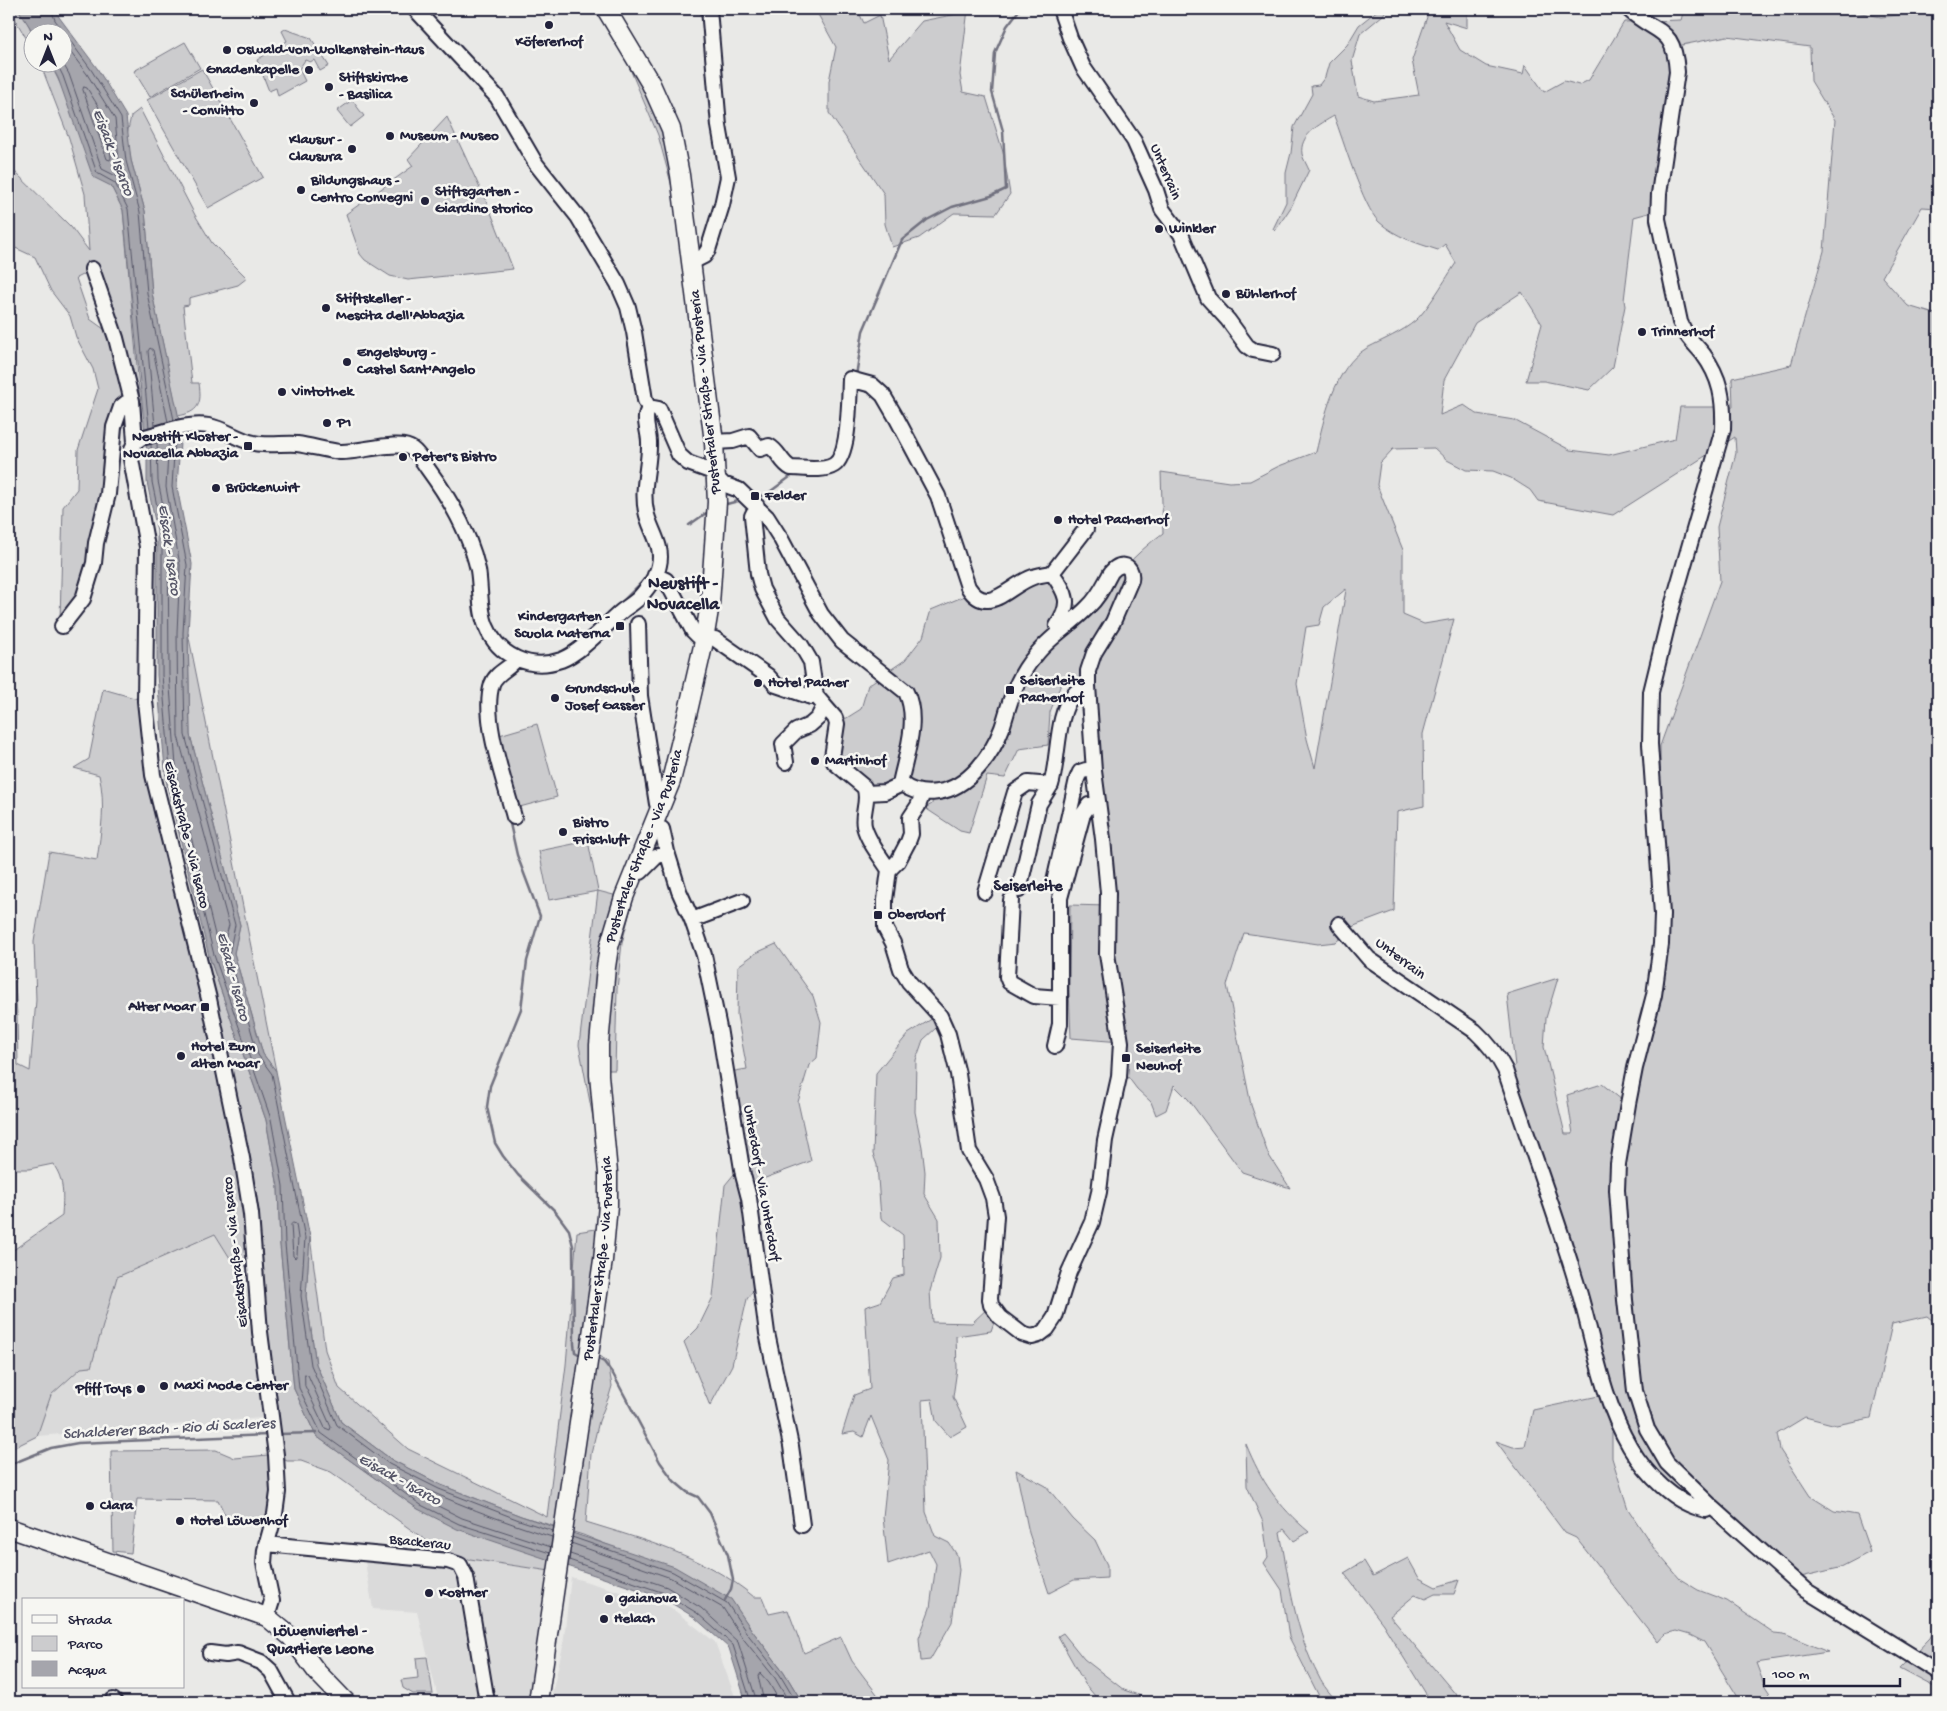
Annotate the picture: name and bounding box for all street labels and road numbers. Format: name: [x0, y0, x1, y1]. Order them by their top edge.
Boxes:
street label: Unterrain: [1145, 141, 1185, 203]
street label: Pustertaler Straße - Via Pusteria: [686, 289, 726, 496]
street label: Pustertaler Straße - Via Pusteria: [601, 747, 688, 946]
street label: Eisackstraße - Via Isarco: [159, 759, 213, 911]
street label: Unterrain: [1371, 934, 1429, 984]
street label: Unterdorf - Via Unterdorf: [738, 1104, 784, 1264]
street label: Pustertaler Straße - Via Pusteria: [579, 1155, 617, 1362]
street label: Eisackstraße - Via Isarco: [219, 1176, 253, 1328]
street label: Bsackerau: [387, 1531, 452, 1555]

